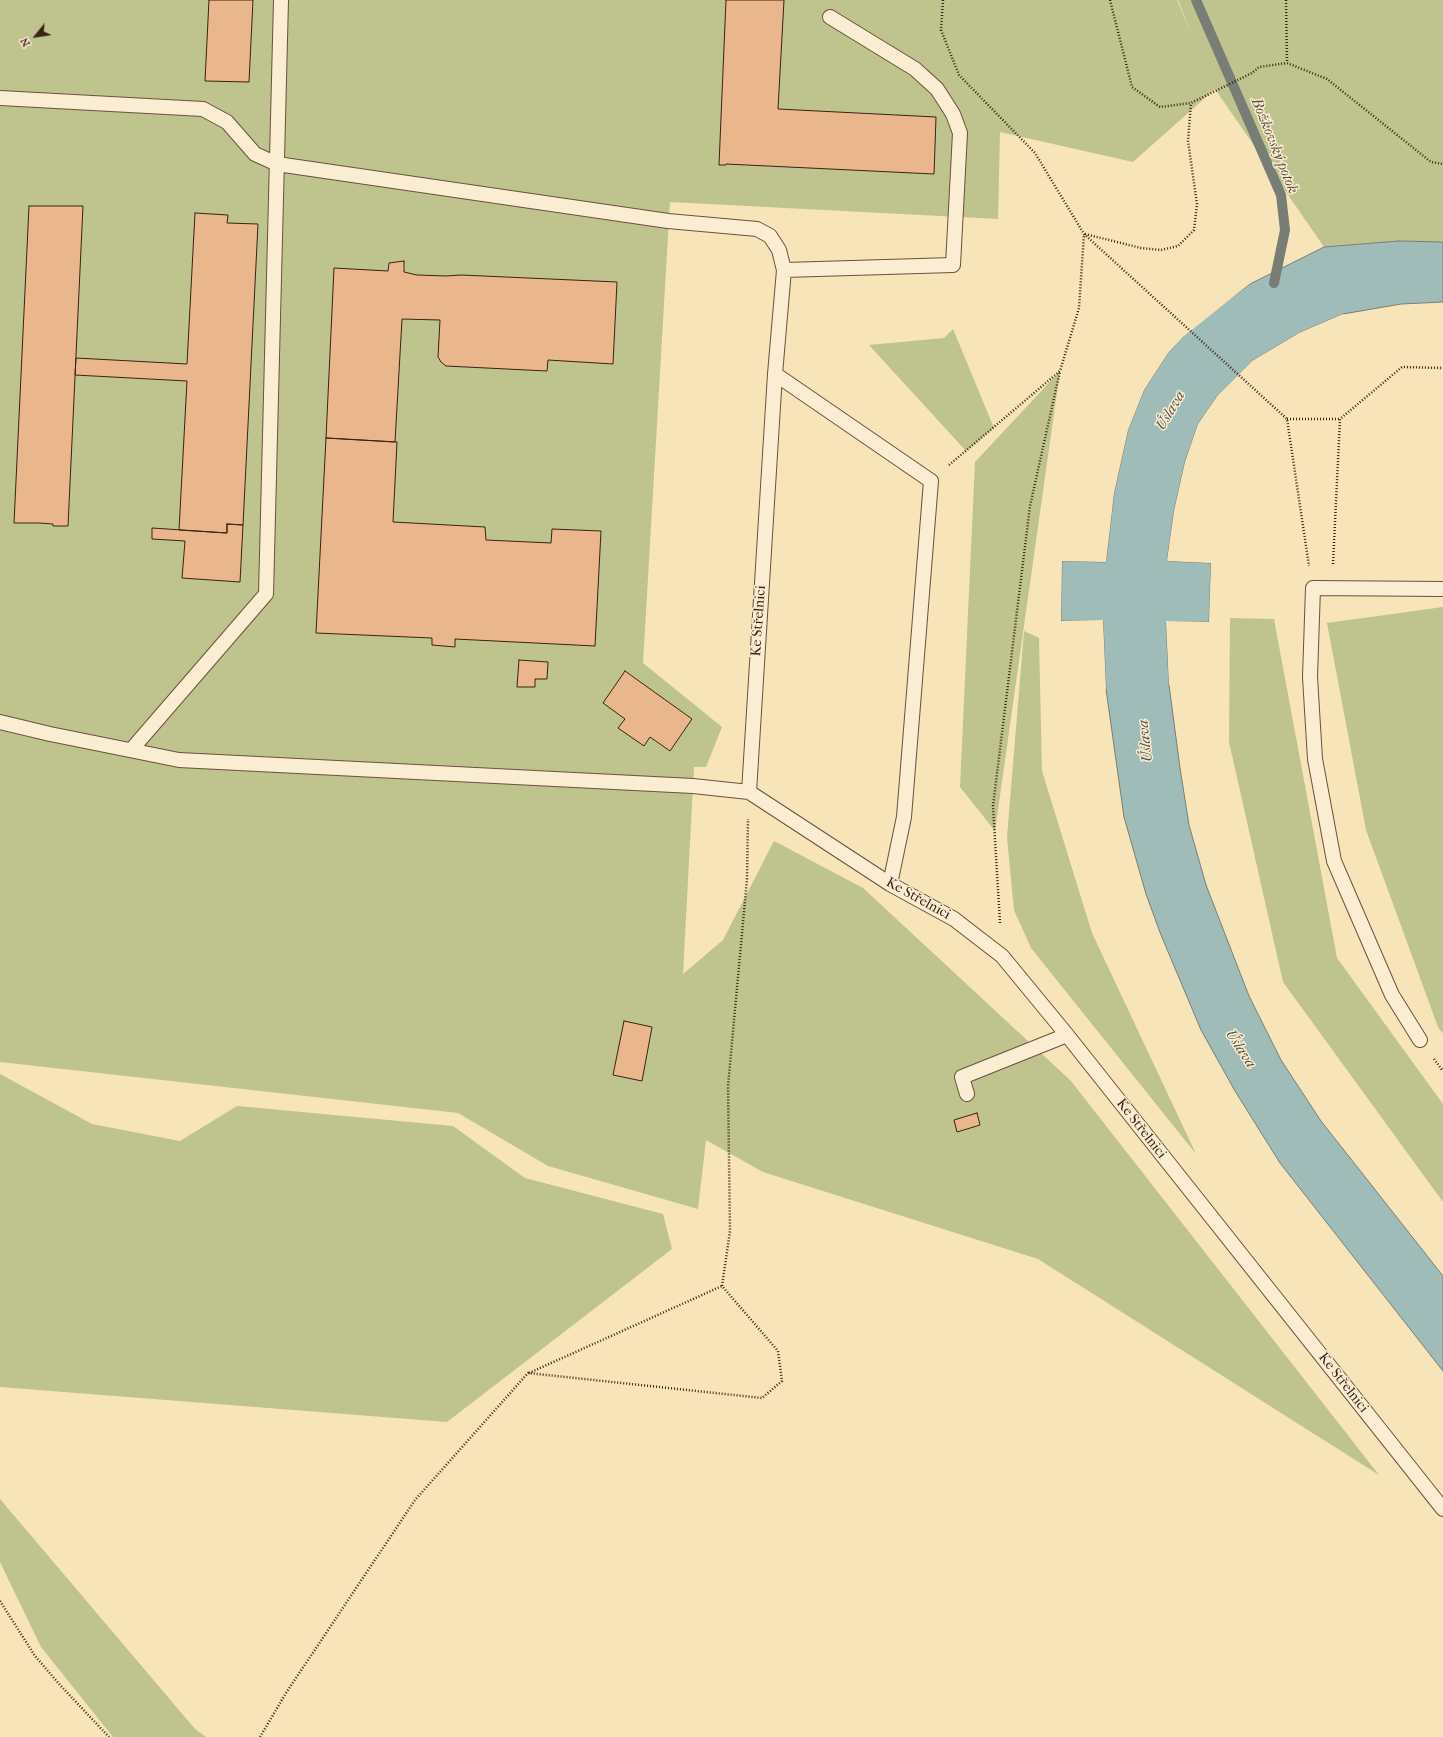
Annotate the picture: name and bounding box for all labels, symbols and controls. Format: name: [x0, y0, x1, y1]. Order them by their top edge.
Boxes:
north arrow: [16, 16, 56, 56]
text: N: [17, 35, 33, 49]
water label: Božkovský potok: [1247, 96, 1301, 196]
water label: Úslava: [1152, 388, 1190, 434]
street label: Ke Střelnici: [748, 585, 770, 657]
water label: Úslava: [1135, 719, 1157, 763]
street label: Ke Střelnici: [883, 874, 953, 924]
water label: Úslava: [1221, 1026, 1259, 1072]
street label: Ke Střelnici: [1112, 1096, 1170, 1162]
street label: Ke Střelnici: [1314, 1350, 1372, 1416]

